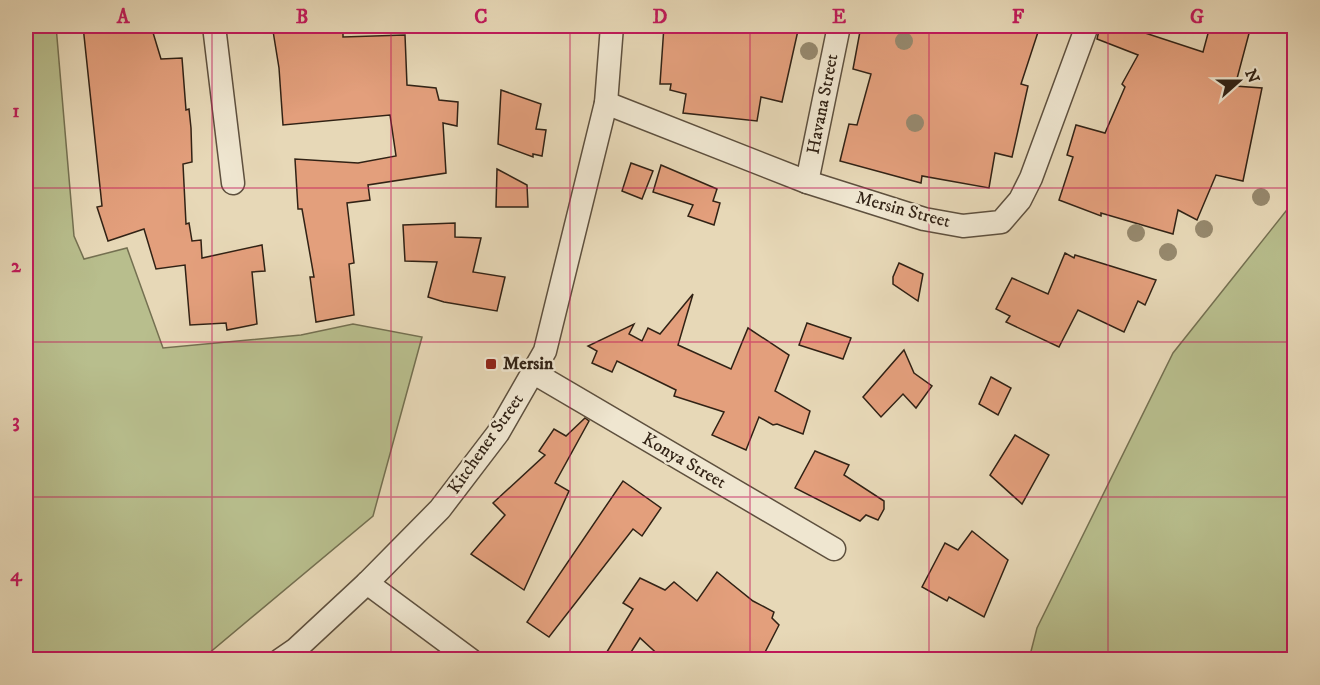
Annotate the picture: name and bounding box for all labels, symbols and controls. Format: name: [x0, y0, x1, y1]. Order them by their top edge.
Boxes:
text: A: [116, 5, 131, 30]
text: B: [296, 5, 308, 30]
text: C: [474, 5, 488, 30]
text: D: [653, 5, 668, 30]
text: E: [832, 5, 846, 30]
text: F: [1012, 5, 1025, 30]
text: G: [1190, 5, 1204, 30]
north arrow: [1209, 51, 1269, 111]
street label: Havana Street: [802, 52, 844, 156]
text: N: [1240, 66, 1264, 86]
text: 1: [12, 99, 20, 124]
street label: Mersin Street: [853, 187, 953, 233]
text: 2: [11, 254, 22, 279]
place label: Mersin: [503, 353, 554, 375]
marker: Mersin: [484, 357, 498, 371]
street label: Kitchener Street: [443, 389, 529, 498]
text: 3: [12, 409, 20, 434]
street label: Konya Street: [638, 428, 730, 494]
text: 4: [10, 563, 23, 588]

